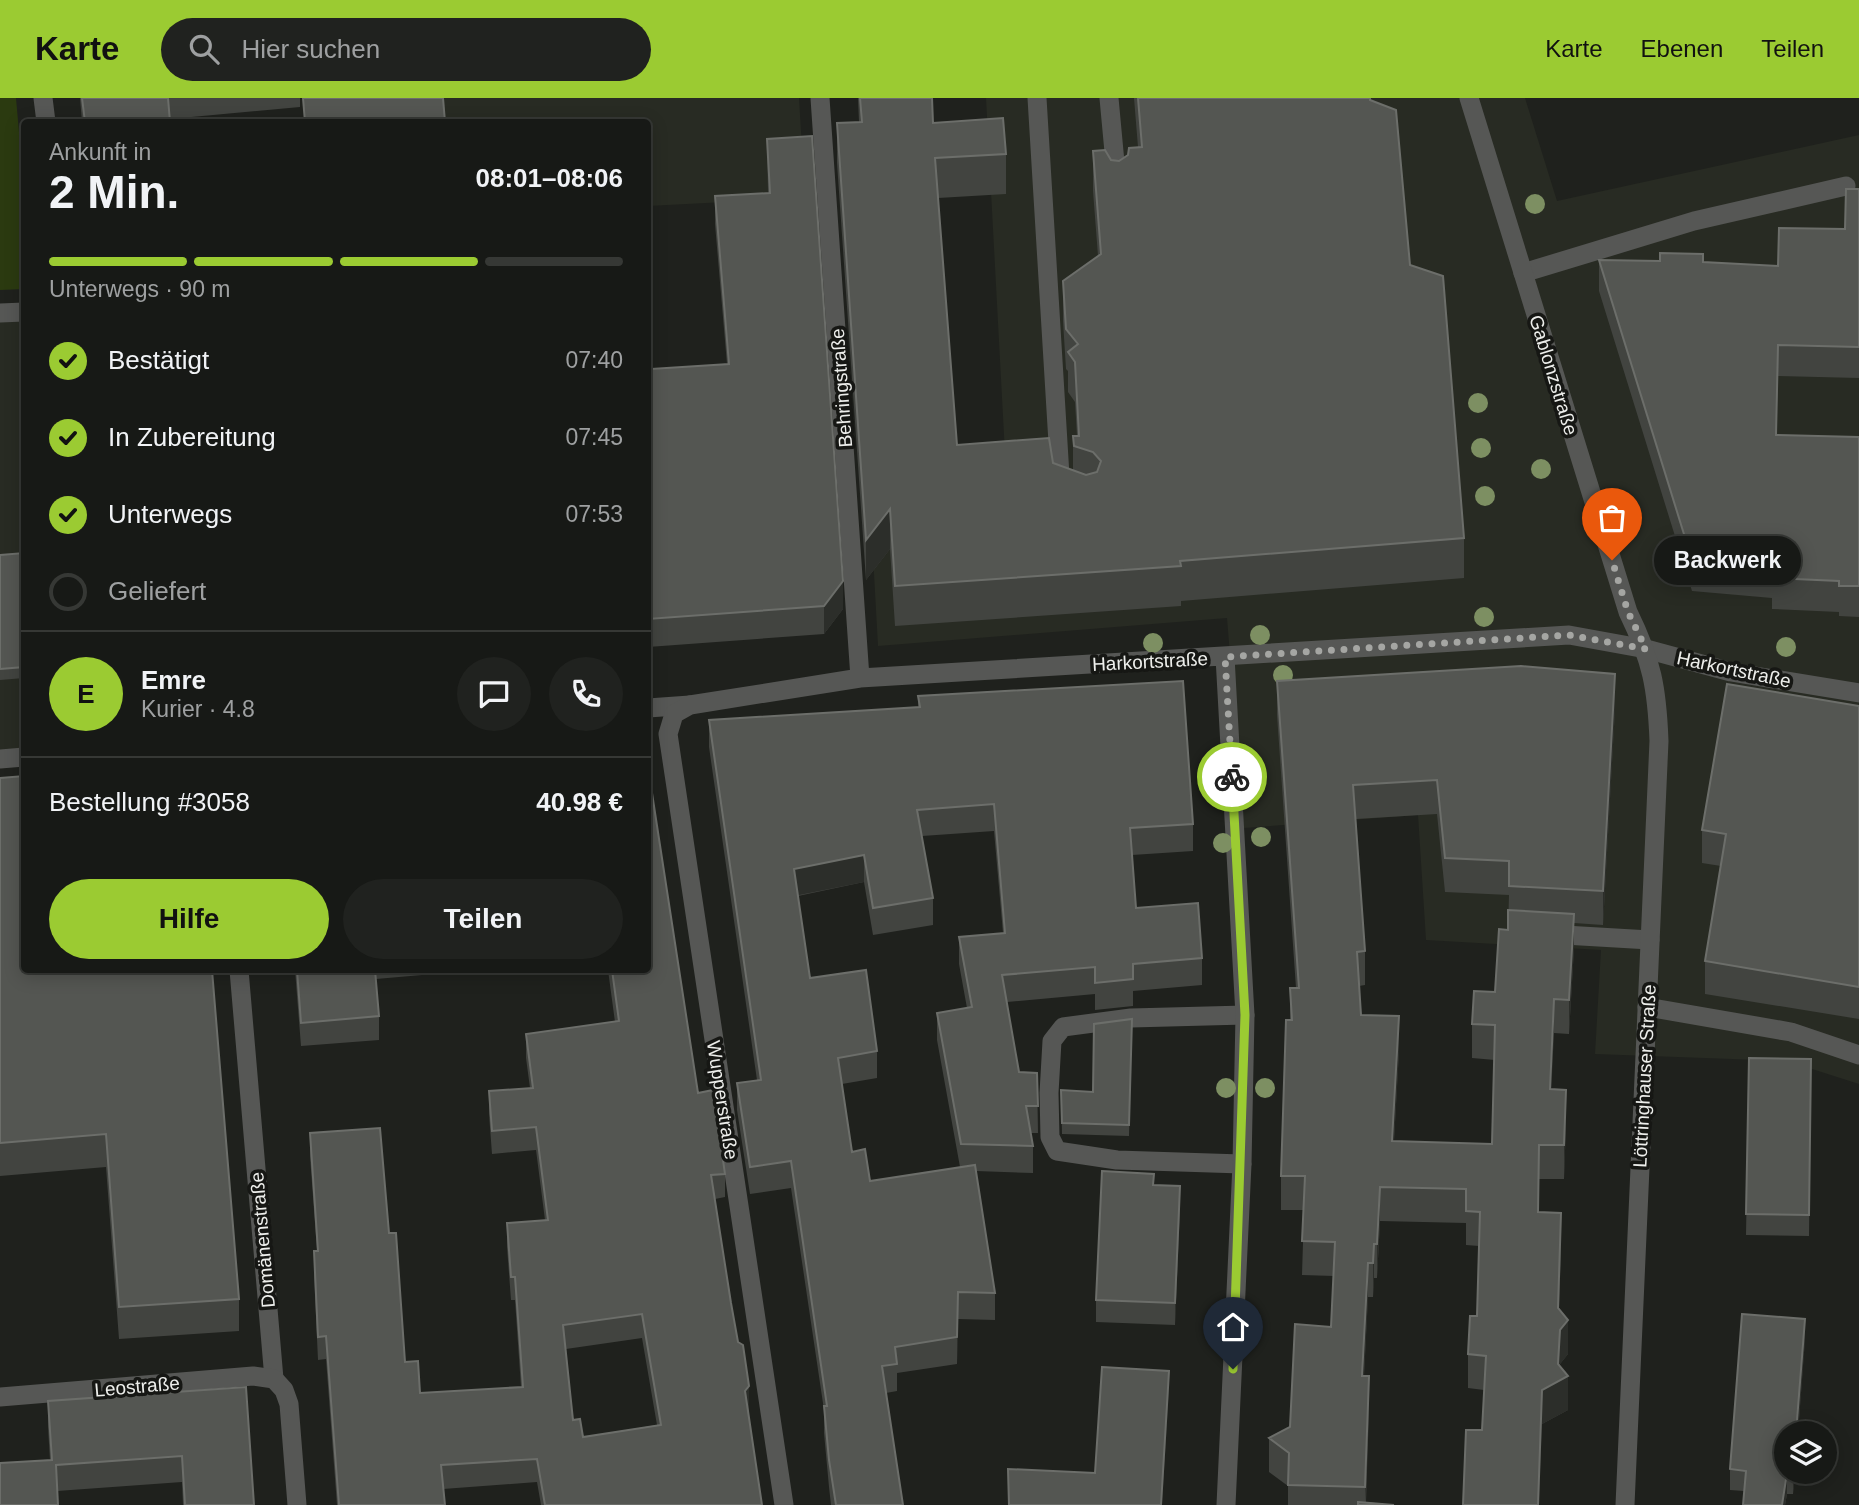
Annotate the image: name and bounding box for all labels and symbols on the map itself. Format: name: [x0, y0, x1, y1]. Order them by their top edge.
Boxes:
street label: Gablonzstraße: [1525, 312, 1582, 438]
street label: Behringstraße: [827, 328, 856, 448]
pin: [1582, 488, 1642, 560]
callout: Backwerk: [1654, 536, 1801, 584]
street label: Harkortstraße: [1675, 647, 1793, 692]
street label: Harkortstraße: [1091, 648, 1209, 675]
courier: [1197, 742, 1267, 812]
street label: Löttringhauser Straße: [1629, 984, 1660, 1168]
street label: Wupperstraße: [703, 1039, 742, 1161]
street label: Domänenstraße: [246, 1171, 279, 1309]
pin: [1203, 1297, 1263, 1369]
street label: Leostraße: [94, 1372, 181, 1401]

